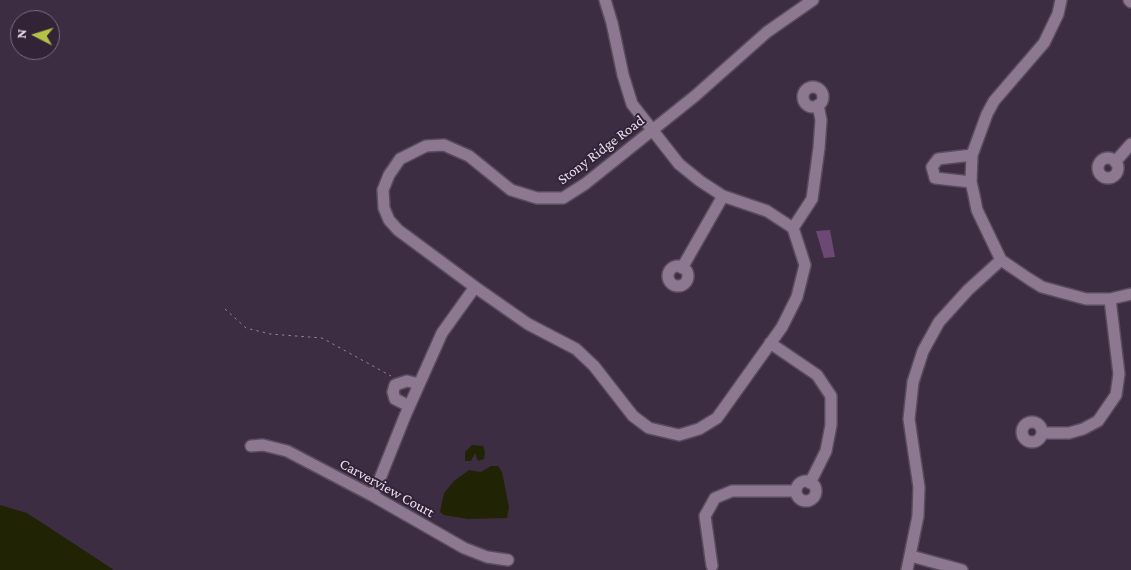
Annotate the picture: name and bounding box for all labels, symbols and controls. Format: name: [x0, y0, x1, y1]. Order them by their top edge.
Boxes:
north arrow: [10, 10, 60, 60]
text: N: [13, 28, 29, 39]
street label: Stony Ridge Road: [554, 111, 648, 189]
street label: Carverview Court: [336, 455, 438, 521]

